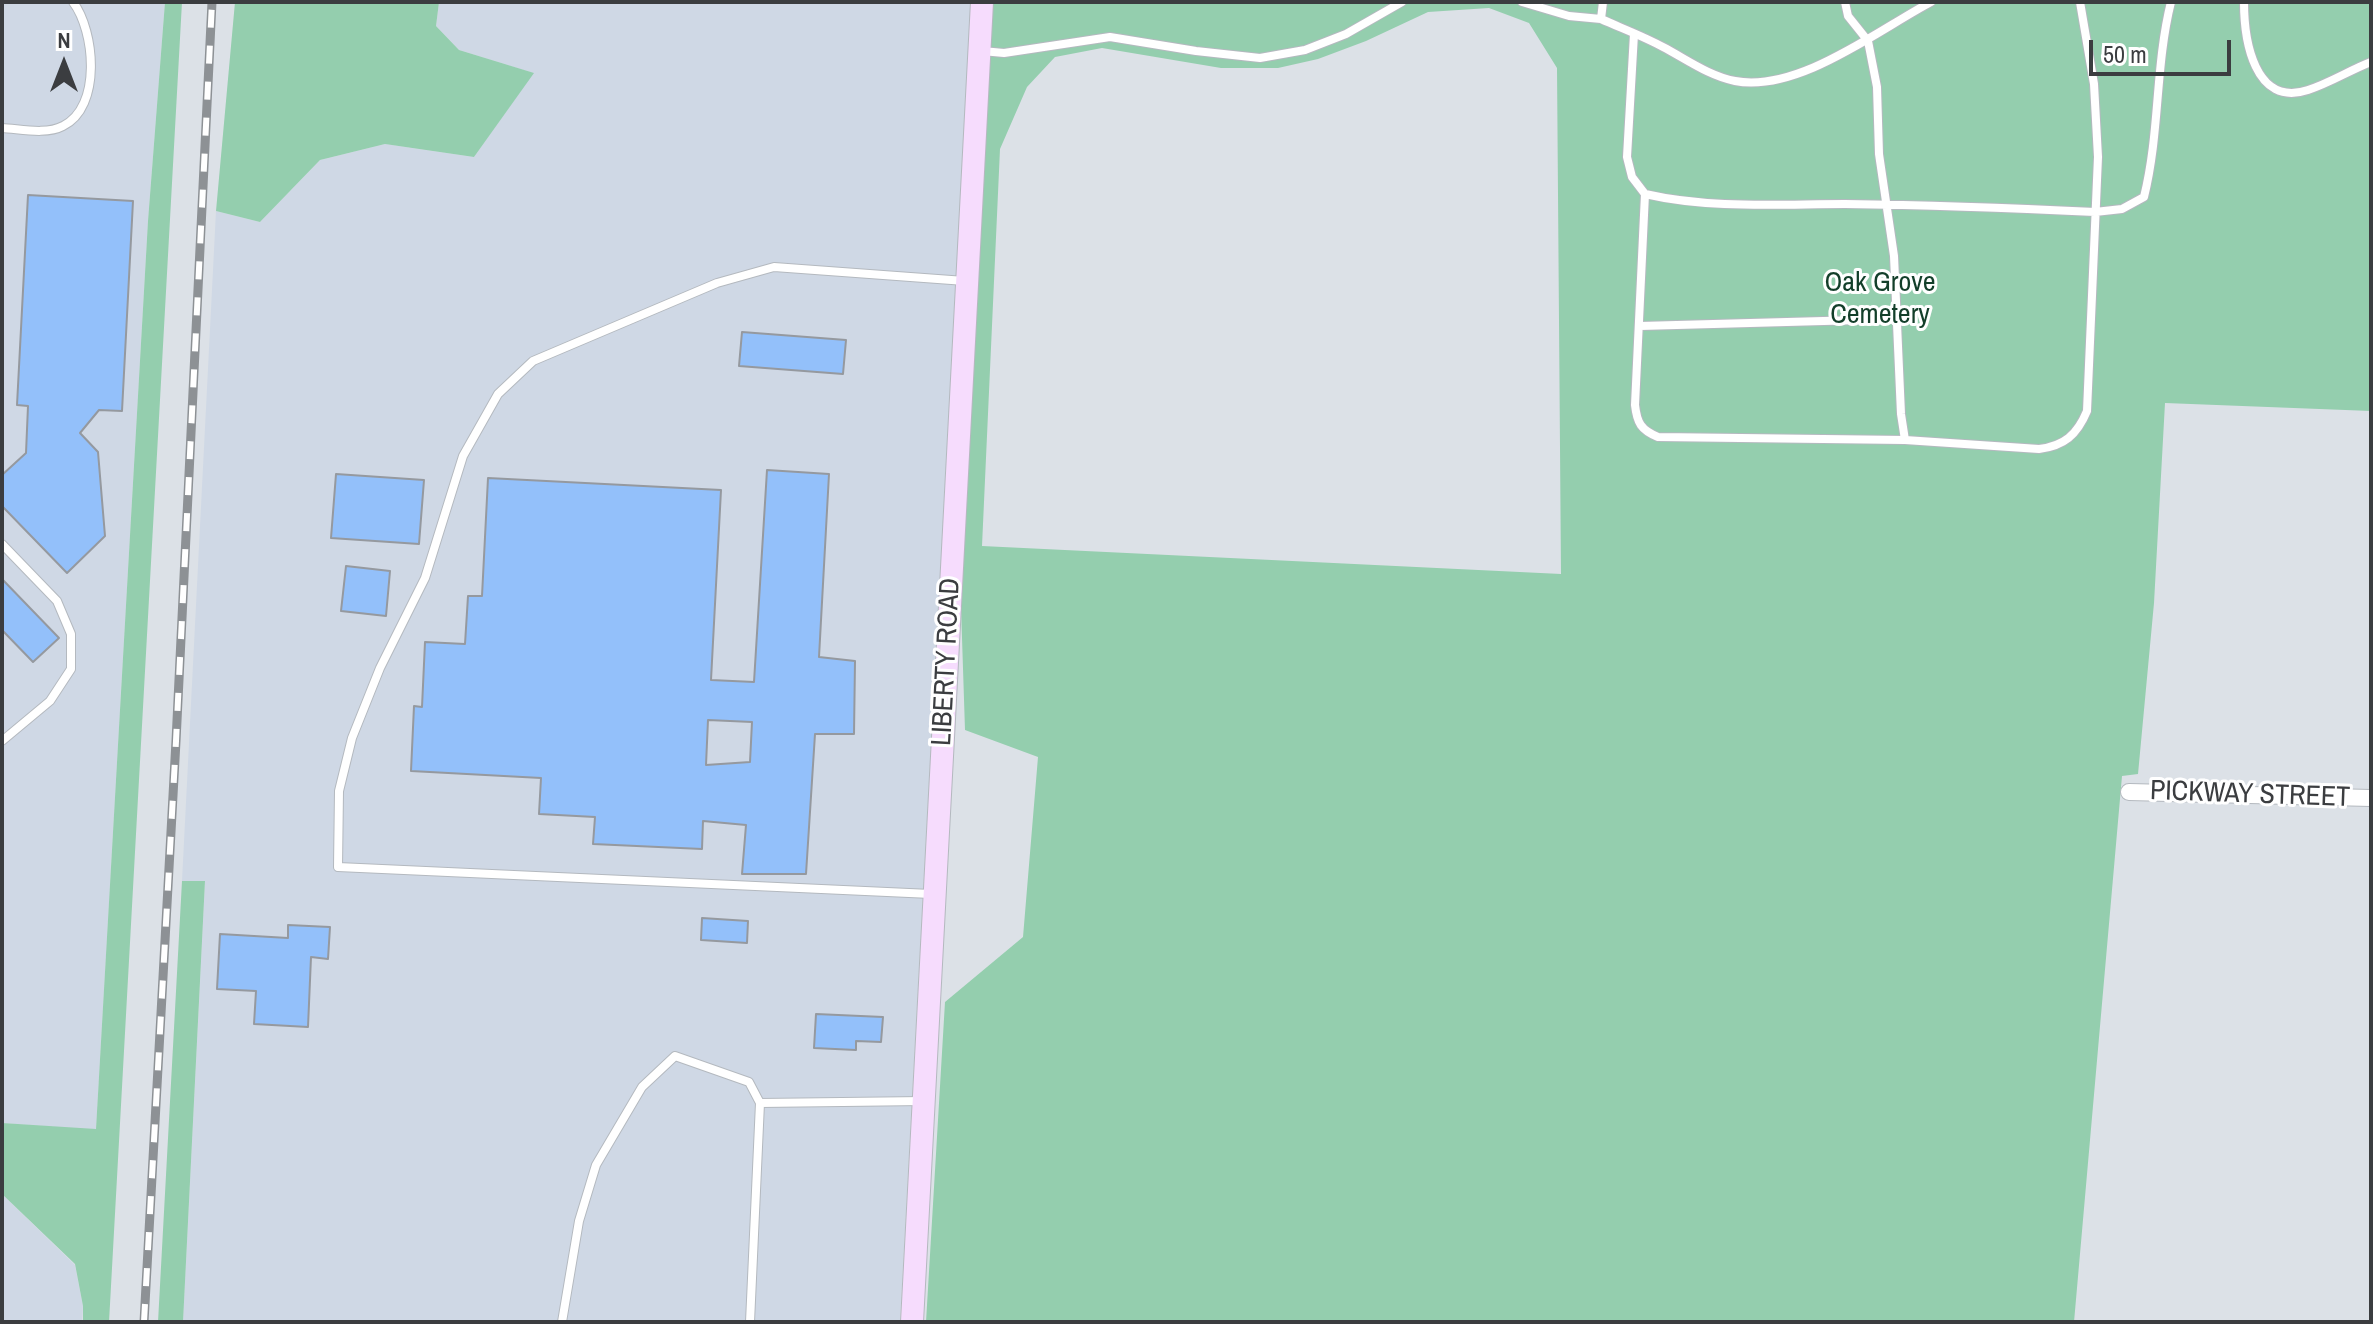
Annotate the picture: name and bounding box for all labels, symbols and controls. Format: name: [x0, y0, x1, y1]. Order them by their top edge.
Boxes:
north arrow: [24, 24, 104, 104]
scale bar: [2093, 24, 2235, 74]
text: N: [57, 25, 71, 55]
text: 50 m: [2103, 38, 2147, 70]
park label: Oak Grove Cemetery: [1824, 266, 1936, 332]
street label: LIBERTY ROAD: [926, 577, 968, 747]
street label: PICKWAY STREET: [2149, 775, 2351, 815]

